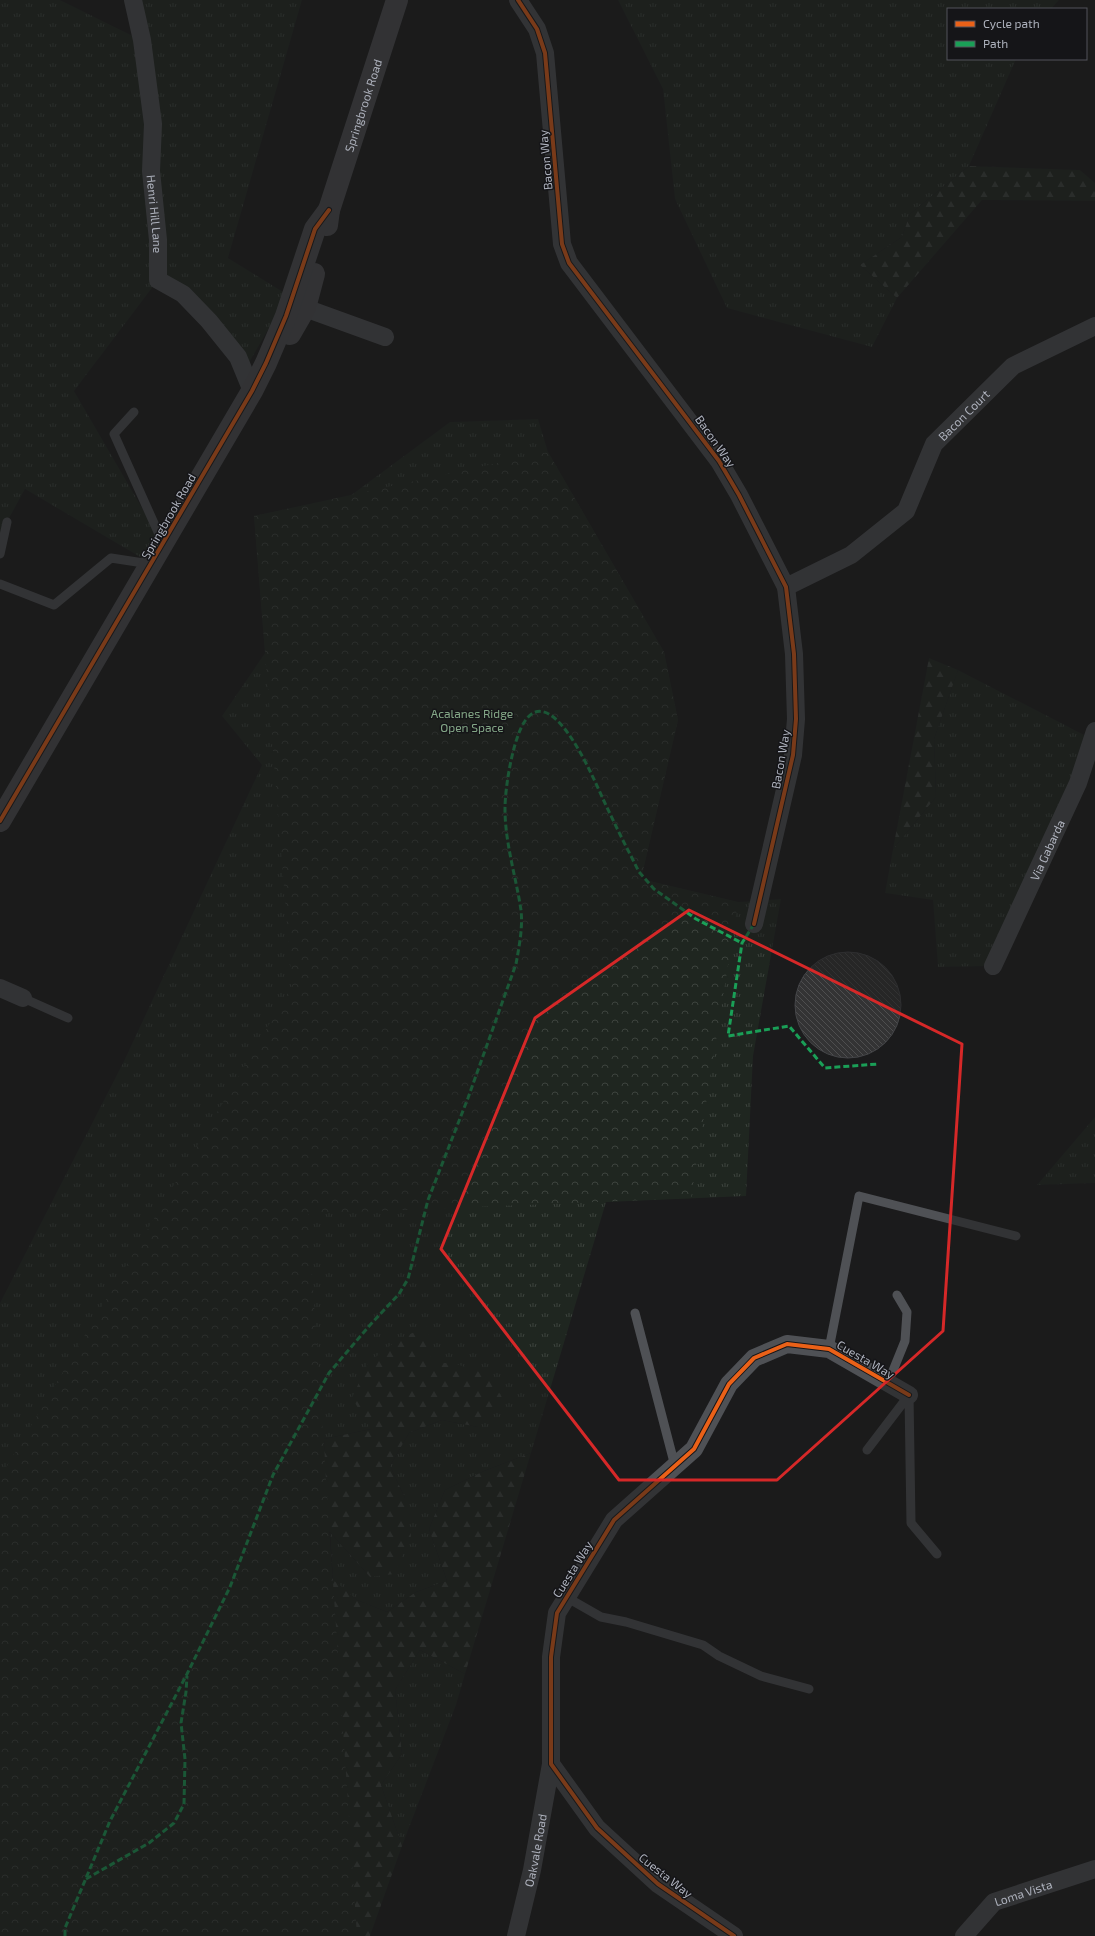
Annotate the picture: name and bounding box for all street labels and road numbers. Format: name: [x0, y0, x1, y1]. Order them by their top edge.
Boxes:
street label: Springbrook Road: [341, 57, 384, 154]
street label: Bacon Way: [535, 129, 555, 191]
street label: Henri Hill Lane: [144, 174, 165, 253]
street label: Bacon Court: [935, 386, 992, 443]
street label: Bacon Way: [693, 412, 739, 470]
street label: Springbrook Road: [138, 471, 198, 561]
street label: Bacon Way: [768, 727, 792, 790]
street label: Via Gabarda: [1027, 817, 1067, 882]
street label: Cuesta Way: [835, 1337, 898, 1381]
street label: Cuesta Way: [549, 1538, 595, 1600]
street label: Oakvale Road: [521, 1813, 549, 1888]
street label: Cuesta Way: [636, 1850, 696, 1901]
street label: Loma Vista: [992, 1876, 1054, 1908]

